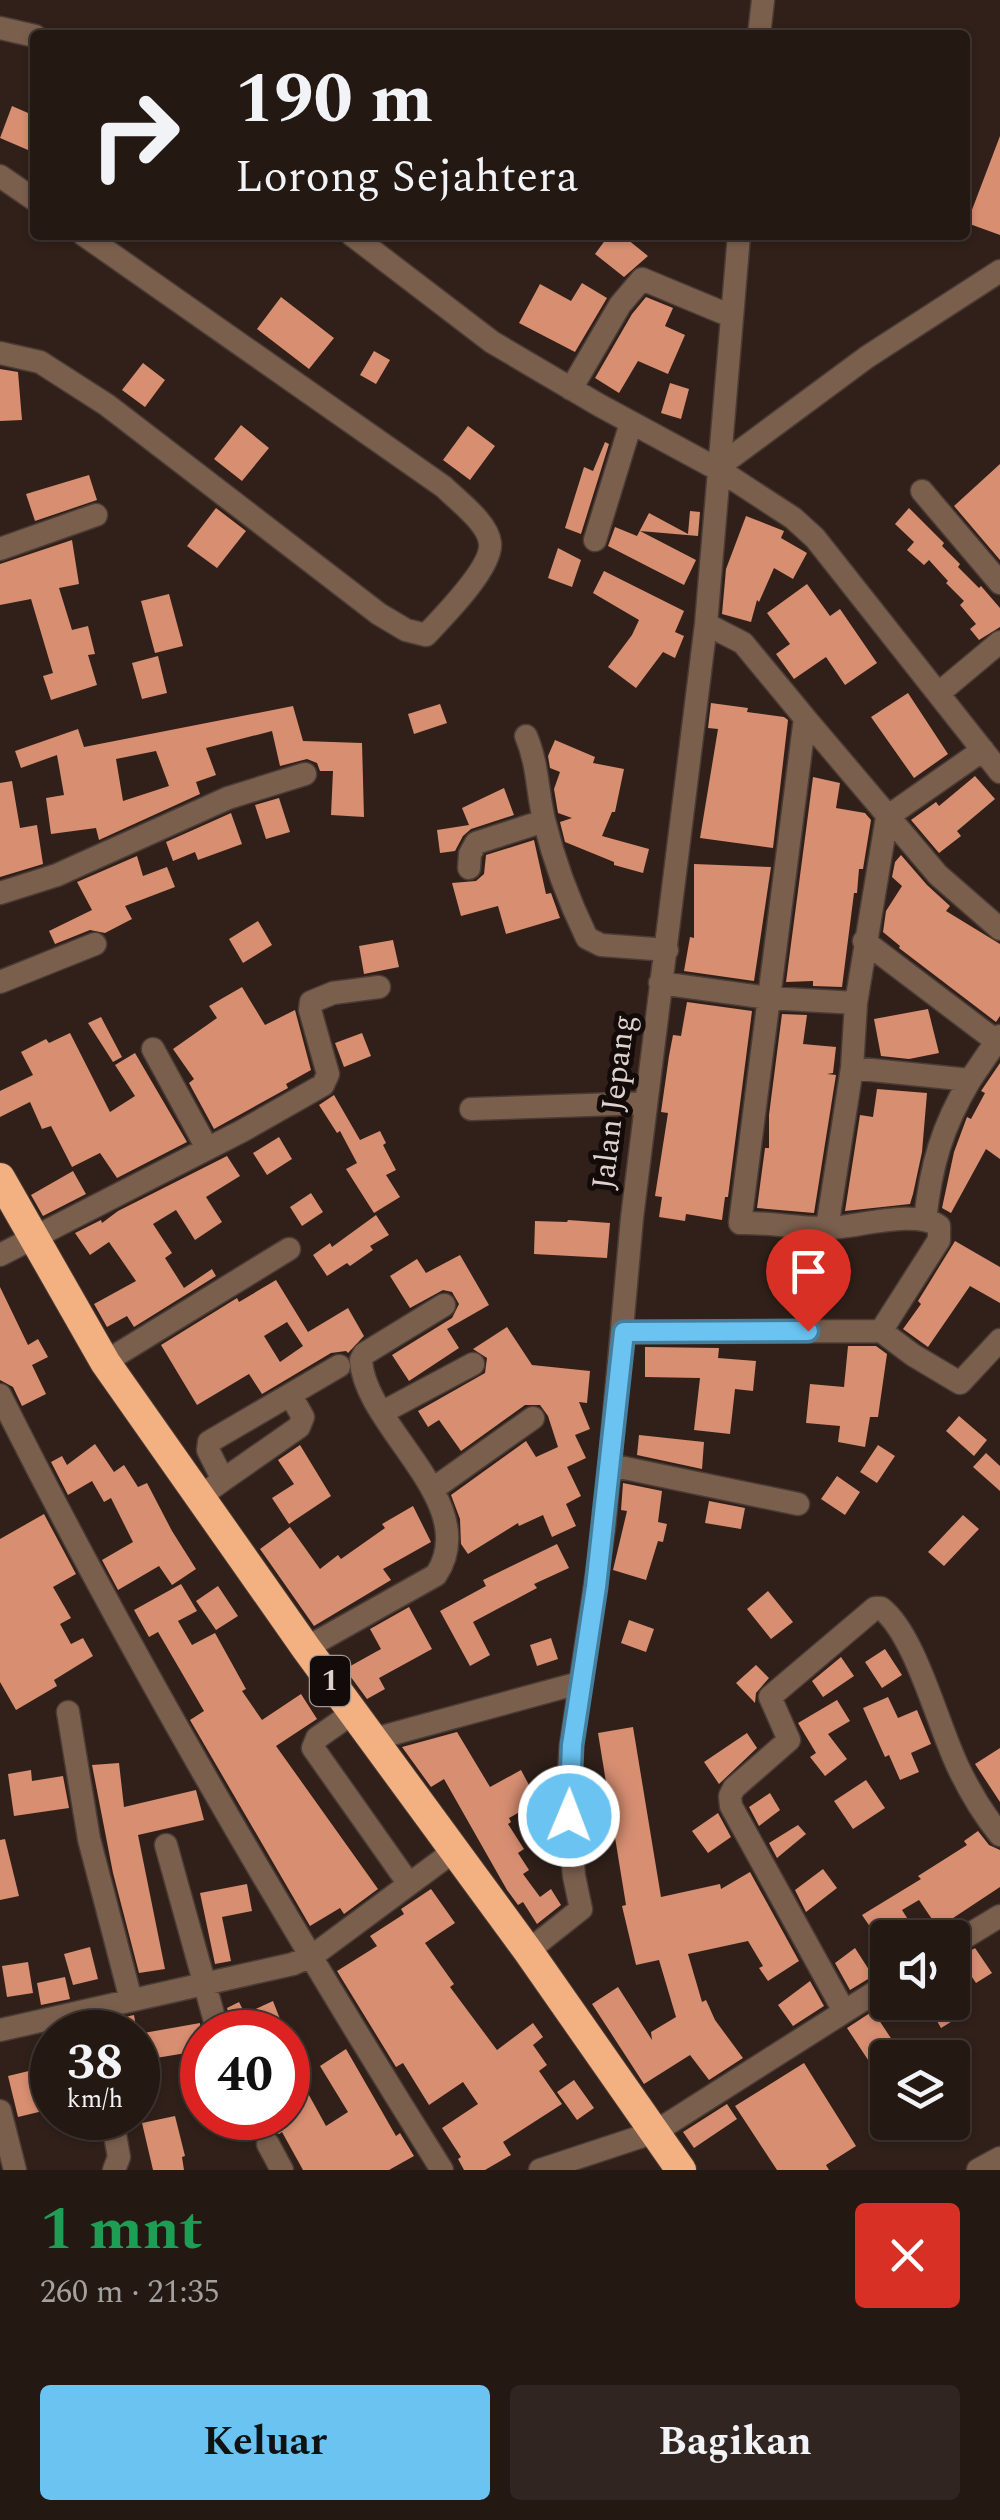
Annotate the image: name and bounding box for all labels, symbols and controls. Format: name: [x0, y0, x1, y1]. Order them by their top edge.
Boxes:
text: 190 m: [235, 47, 433, 153]
icon: right: [70, 70, 200, 200]
text: Lorong Sejahtera: [235, 143, 578, 212]
street label: Jalan Jepang: [579, 1012, 649, 1192]
pin: [766, 1229, 851, 1332]
icon: arrive: [781, 1244, 836, 1299]
road number: 1: [310, 1656, 350, 1706]
position arrow: [517, 1764, 621, 1868]
map controls: [870, 1920, 970, 2140]
button: sound: [870, 1920, 970, 2020]
speed limit sign: 40: [180, 2010, 310, 2140]
text: 38: [67, 2025, 123, 2101]
button: layers: [870, 2040, 970, 2140]
text: km/h: [67, 2081, 123, 2119]
text: 1 mnt: [40, 2184, 203, 2276]
button: close: [855, 2203, 960, 2308]
text: 260 m · 21:35: [40, 2268, 220, 2317]
button: Keluar: [40, 2385, 490, 2500]
button: Bagikan: [510, 2385, 960, 2500]

